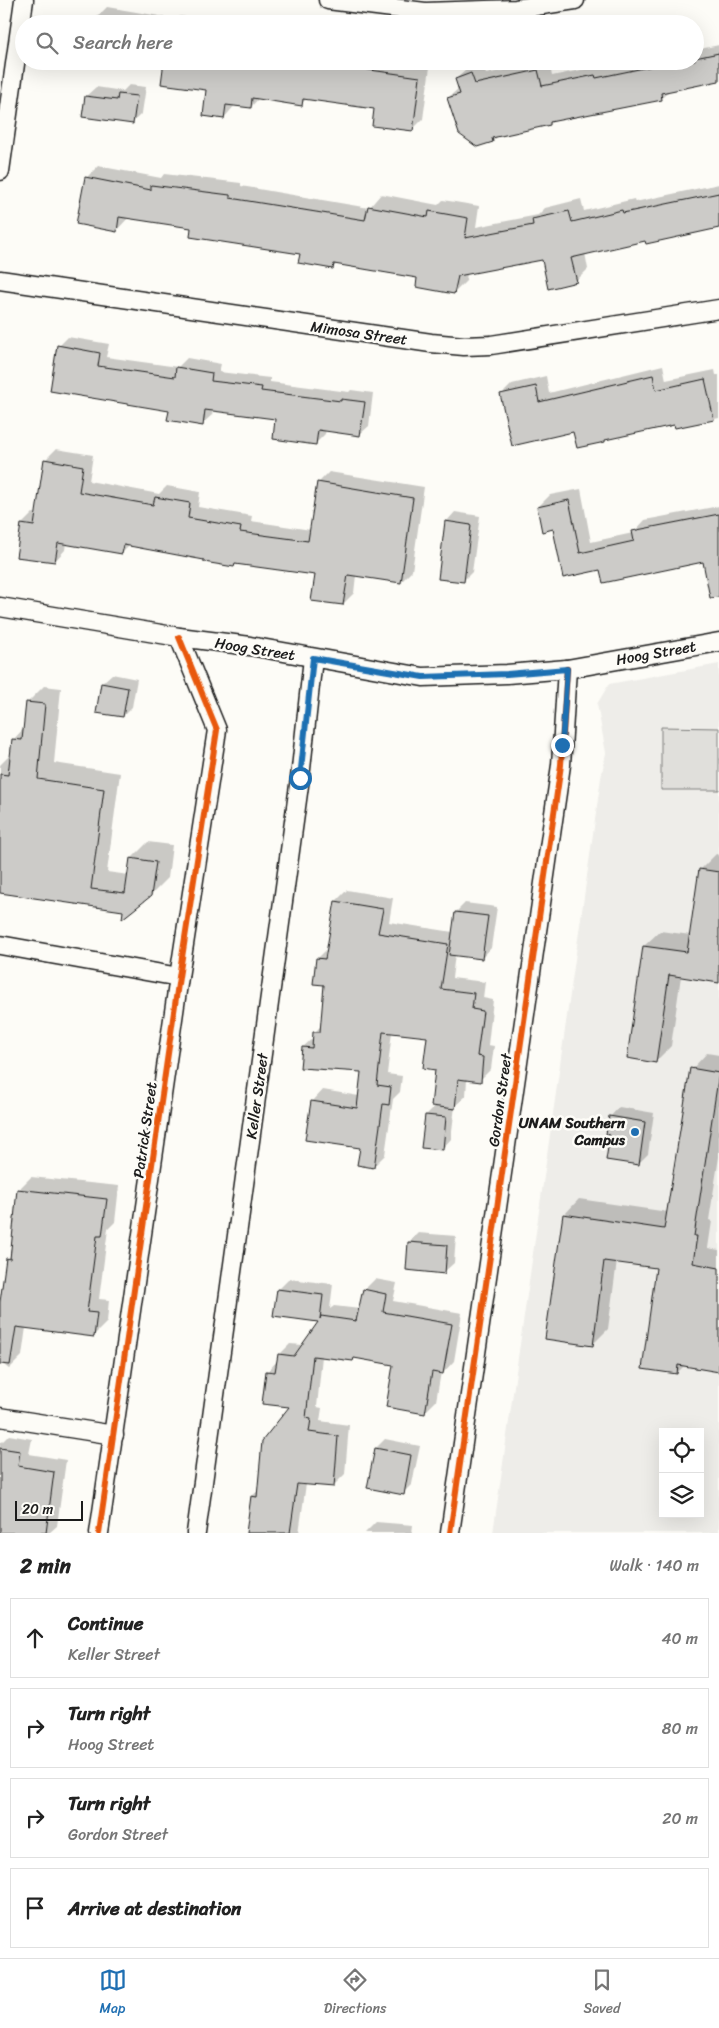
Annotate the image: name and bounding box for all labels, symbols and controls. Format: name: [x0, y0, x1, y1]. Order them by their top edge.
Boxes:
search box: [15, 15, 704, 70]
text: Search here: [73, 26, 173, 59]
icon: search: [33, 29, 61, 57]
street label: Mimosa Street: [309, 313, 409, 353]
street label: Hoog Street: [213, 630, 297, 668]
street label: Hoog Street: [614, 633, 699, 673]
route end: [551, 734, 574, 757]
route start: [289, 767, 312, 790]
street label: Keller Street: [238, 1051, 276, 1141]
street label: Gordon Street: [481, 1051, 520, 1148]
street label: Patrick Street: [125, 1080, 165, 1180]
place label: UNAM Southern Campus: [519, 1110, 626, 1153]
marker: UNAM Southern Campus: [629, 1126, 641, 1138]
map controls: [659, 1428, 704, 1518]
button: locate: [659, 1428, 704, 1473]
button: layers: [659, 1473, 704, 1518]
text: 20 m: [22, 1497, 53, 1522]
scale bar: [15, 1498, 82, 1521]
text: 2 min: [20, 1547, 71, 1585]
text: Walk · 140 m: [610, 1551, 699, 1580]
text: Continue: [68, 1607, 144, 1640]
icon: ahead: [21, 1624, 49, 1652]
text: 40 m: [661, 1624, 698, 1653]
text: Keller Street: [68, 1640, 160, 1669]
text: Turn right: [68, 1697, 150, 1730]
icon: right: [21, 1714, 49, 1742]
text: 80 m: [662, 1714, 698, 1743]
text: Hoog Street: [68, 1730, 154, 1759]
text: Turn right: [68, 1787, 150, 1820]
icon: right: [21, 1804, 49, 1832]
text: 20 m: [662, 1804, 698, 1833]
text: Gordon Street: [68, 1820, 168, 1849]
text: Arrive at destination: [68, 1892, 241, 1925]
icon: arrive: [21, 1894, 49, 1922]
tab: Map: [99, 1966, 127, 2021]
tab: Directions: [324, 1966, 386, 2021]
tab: Saved: [584, 1966, 620, 2021]

